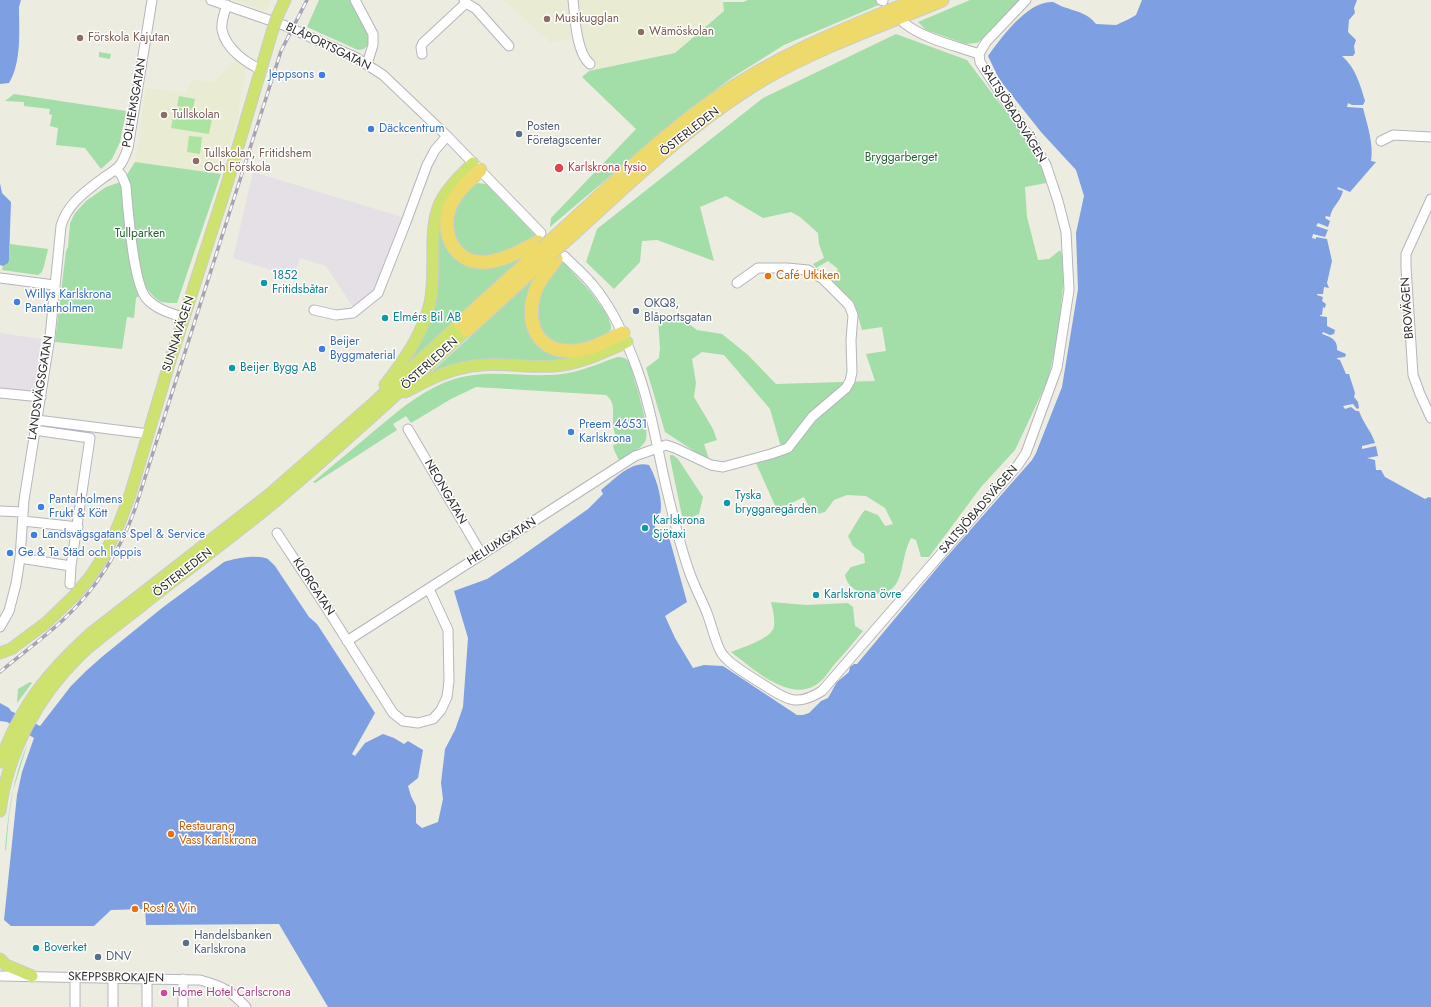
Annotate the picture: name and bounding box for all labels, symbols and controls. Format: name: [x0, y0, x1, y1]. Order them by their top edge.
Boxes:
place label: Musikugglan: [555, 12, 619, 26]
marker: Musikugglan: [542, 14, 552, 24]
street label: BLÅPORTSGATAN: [283, 20, 373, 74]
place label: Wämöskolan: [649, 25, 714, 39]
marker: Wämöskolan: [636, 27, 646, 37]
place label: Förskola Kajutan: [88, 31, 170, 45]
marker: Förskola Kajutan: [75, 33, 85, 43]
street label: POLHEMSGATAN: [120, 57, 150, 149]
street label: SALTSJÖBADSVÄGEN: [977, 63, 1049, 165]
place label: Jeppsons: [269, 68, 314, 82]
marker: Jeppsons: [317, 70, 327, 80]
street label: ÖSTERLEDEN: [658, 104, 722, 160]
place label: Tullskolan: [172, 108, 220, 122]
marker: Tullskolan: [159, 110, 169, 120]
place label: Posten Företagscenter: [527, 120, 601, 148]
place label: Däckcentrum: [379, 122, 445, 136]
marker: Däckcentrum: [366, 124, 376, 134]
marker: Posten Företagscenter: [514, 129, 524, 139]
place label: Tullskolan, Fritidshem Och Förskola: [204, 147, 312, 175]
park label: Bryggarberget: [865, 151, 937, 165]
marker: Tullskolan, Fritidshem Och Förskola: [191, 156, 201, 166]
place label: Karlskrona fysio: [568, 161, 647, 175]
marker: Karlskrona fysio: [553, 162, 565, 174]
park label: Tullparken: [115, 227, 165, 241]
place label: 1852 Fritidsbåtar: [272, 269, 328, 297]
place label: Café Utkiken: [776, 269, 840, 283]
marker: Café Utkiken: [763, 271, 773, 281]
street label: BROVÄGEN: [1399, 277, 1417, 339]
marker: 1852 Fritidsbåtar: [259, 278, 269, 288]
place label: Willys Karlskrona Pantarholmen: [25, 288, 111, 316]
street label: SUNNAVÄGEN: [160, 294, 198, 374]
marker: Willys Karlskrona Pantarholmen: [12, 297, 22, 307]
place label: OKQ8, Blåportsgatan: [644, 297, 712, 325]
marker: OKQ8, Blåportsgatan: [631, 306, 641, 316]
place label: Elmérs Bil AB: [393, 311, 461, 325]
marker: Elmérs Bil AB: [380, 313, 390, 323]
street label: LANDSVÄGSGATAN: [26, 335, 56, 441]
place label: Beijer Byggmaterial: [330, 335, 395, 363]
street label: ÖSTERLEDEN: [399, 335, 461, 393]
marker: Beijer Byggmaterial: [317, 344, 327, 354]
place label: Beijer Bygg AB: [240, 361, 317, 375]
marker: Beijer Bygg AB: [227, 363, 237, 373]
place label: Preem 46531 Karlskrona: [579, 418, 647, 446]
marker: Preem 46531 Karlskrona: [566, 427, 576, 437]
street label: NEONGATAN: [421, 457, 469, 527]
street label: SALTSJÖBADSVÄGEN: [937, 463, 1021, 557]
place label: Tyska bryggaregården: [735, 489, 817, 517]
place label: Pantarholmens Frukt & Kött: [49, 493, 122, 521]
marker: Tyska bryggaregården: [722, 498, 732, 508]
marker: Pantarholmens Frukt & Kött: [36, 502, 46, 512]
place label: Karlskrona Sjötaxi: [653, 514, 705, 542]
street label: HELIUMGATAN: [465, 515, 539, 569]
marker: Karlskrona Sjötaxi: [640, 523, 650, 533]
place label: Landsvägsgatans Spel & Service: [42, 528, 205, 542]
marker: Landsvägsgatans Spel & Service: [29, 530, 39, 540]
street label: ÖSTERLEDEN: [151, 545, 215, 601]
place label: Ge & Ta Städ och loppis: [18, 546, 141, 560]
marker: Ge & Ta Städ och loppis: [5, 548, 15, 558]
street label: KLORGATAN: [289, 556, 337, 618]
place label: Karlskrona övre: [824, 588, 901, 602]
marker: Karlskrona övre: [811, 590, 821, 600]
place label: Restaurang Vass Karlskrona: [179, 820, 257, 848]
marker: Restaurang Vass Karlskrona: [166, 829, 176, 839]
place label: Rost & Vin: [143, 902, 197, 916]
marker: Rost & Vin: [130, 904, 140, 914]
place label: Handelsbanken Karlskrona: [194, 929, 272, 957]
marker: Handelsbanken Karlskrona: [181, 938, 191, 948]
place label: Boverket: [44, 941, 87, 955]
marker: Boverket: [31, 943, 41, 953]
place label: DNV: [106, 950, 131, 964]
marker: DNV: [93, 952, 103, 962]
street label: SKEPPSBROKAJEN: [68, 970, 164, 986]
place label: Home Hotel Carlscrona: [172, 986, 291, 1000]
marker: Home Hotel Carlscrona: [159, 988, 169, 998]

